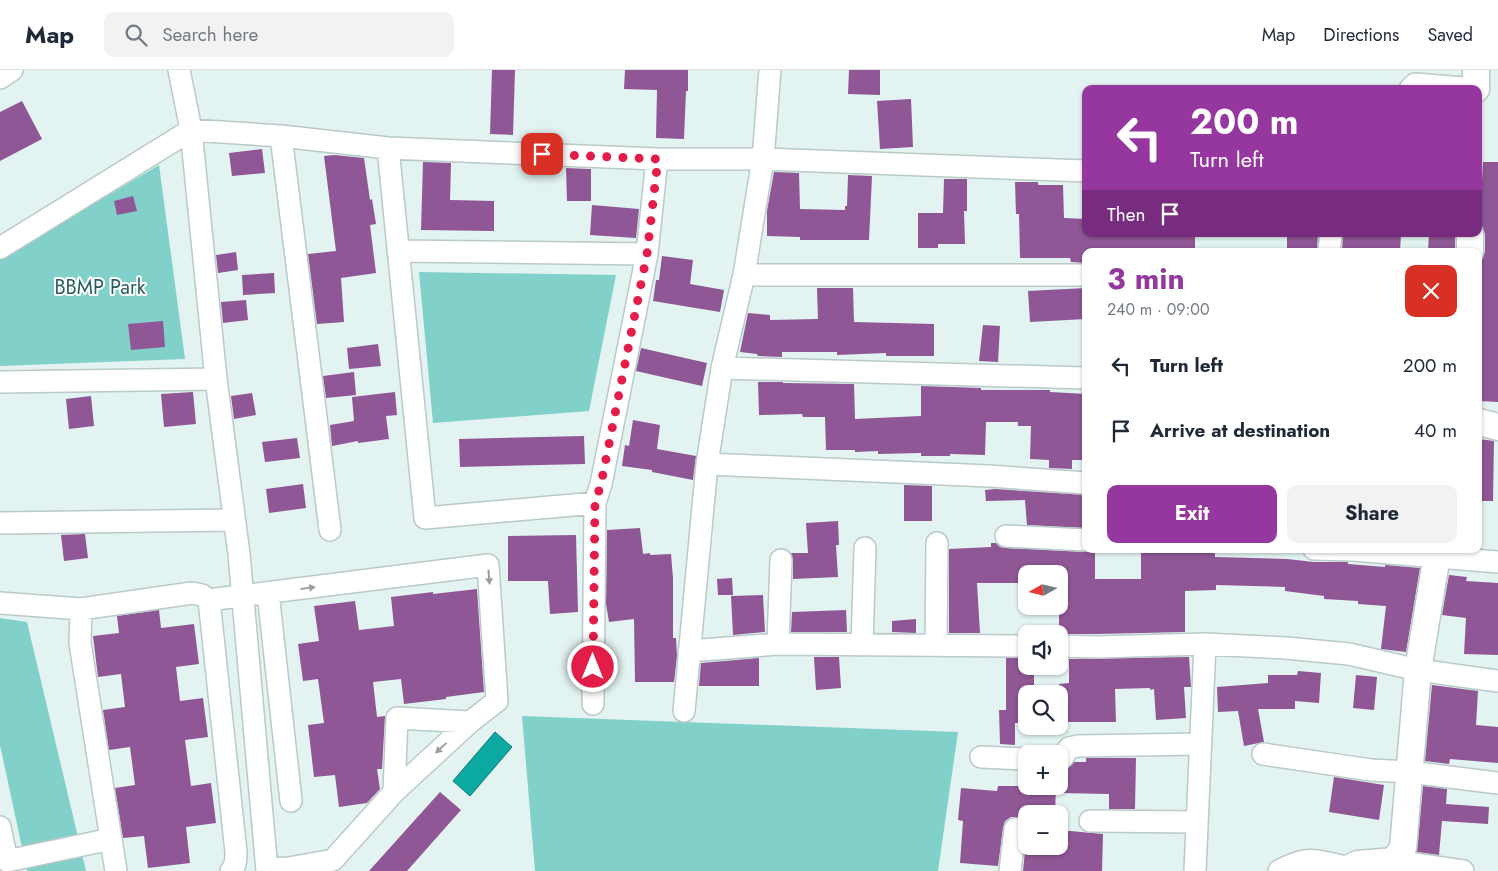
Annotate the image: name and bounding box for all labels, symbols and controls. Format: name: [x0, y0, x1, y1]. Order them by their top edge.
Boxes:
search box: [104, 12, 454, 57]
text: Map: [25, 17, 74, 52]
icon: search: [122, 21, 150, 49]
text: Search here: [162, 21, 258, 48]
text: Map: [1262, 22, 1295, 48]
text: Directions: [1323, 22, 1399, 48]
text: Saved: [1427, 22, 1473, 48]
text: 200 m: [1190, 97, 1299, 147]
icon: left: [1107, 105, 1172, 170]
pin: [521, 133, 563, 175]
icon: arrive: [528, 140, 556, 168]
text: Turn left: [1190, 143, 1264, 175]
icon: arrive: [1156, 200, 1184, 228]
text: Then: [1107, 201, 1146, 228]
text: 3 min: [1107, 257, 1185, 300]
button: close: [1405, 265, 1457, 317]
park label: BBMP Park: [54, 273, 146, 302]
text: 240 m · 09:00: [1107, 298, 1210, 321]
icon: left: [1107, 352, 1135, 380]
text: Turn left: [1150, 352, 1223, 379]
text: 200 m: [1403, 352, 1457, 379]
icon: arrive: [1107, 417, 1135, 445]
text: Arrive at destination: [1150, 417, 1330, 444]
text: 40 m: [1414, 417, 1457, 444]
button: Exit: [1107, 485, 1277, 543]
button: Share: [1287, 485, 1457, 543]
north arrow: [1018, 565, 1068, 615]
map controls: [1018, 565, 1068, 855]
one-way arrow: [485, 570, 493, 586]
one-way arrow: [300, 584, 316, 592]
button: sound: [1018, 625, 1068, 675]
position arrow: [566, 640, 618, 692]
button: search: [1018, 685, 1068, 735]
one-way arrow: [434, 743, 447, 754]
button: +: [1018, 745, 1068, 795]
button: −: [1018, 805, 1068, 855]

